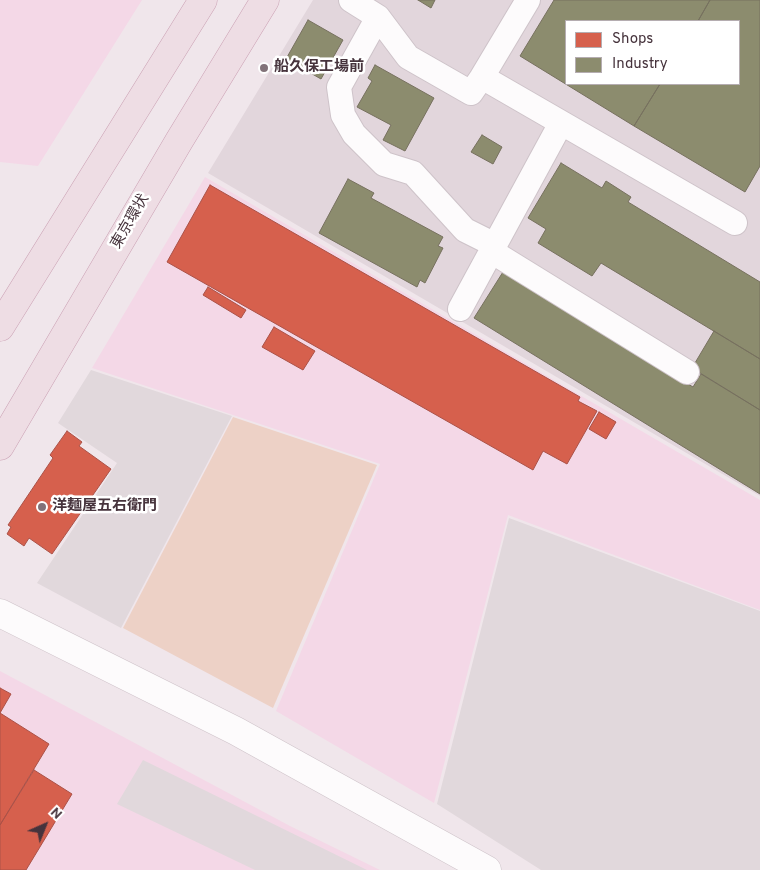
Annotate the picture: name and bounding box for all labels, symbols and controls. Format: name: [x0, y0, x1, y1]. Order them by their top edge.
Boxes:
legend: [565, 20, 740, 85]
text: Shops: [612, 30, 653, 49]
text: Industry: [612, 55, 668, 74]
place label: 船久保工場前: [274, 59, 364, 77]
marker: 船久保工場前: [258, 62, 270, 74]
street label: 東京環状: [108, 192, 154, 252]
place label: 洋麺屋五右衛門: [52, 498, 157, 516]
marker: 洋麺屋五右衛門: [36, 501, 48, 513]
north arrow: [20, 800, 70, 850]
text: N: [46, 804, 65, 823]

